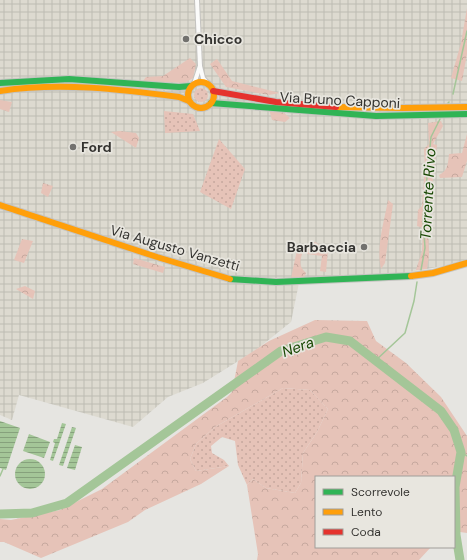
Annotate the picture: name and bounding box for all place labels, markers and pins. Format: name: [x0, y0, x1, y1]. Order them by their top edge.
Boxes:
place label: Chicco: [194, 30, 242, 48]
marker: Chicco: [181, 34, 191, 44]
place label: Ford: [81, 138, 112, 156]
marker: Ford: [68, 142, 78, 152]
place label: Barbaccia: [287, 238, 356, 256]
marker: Barbaccia: [359, 242, 369, 252]

